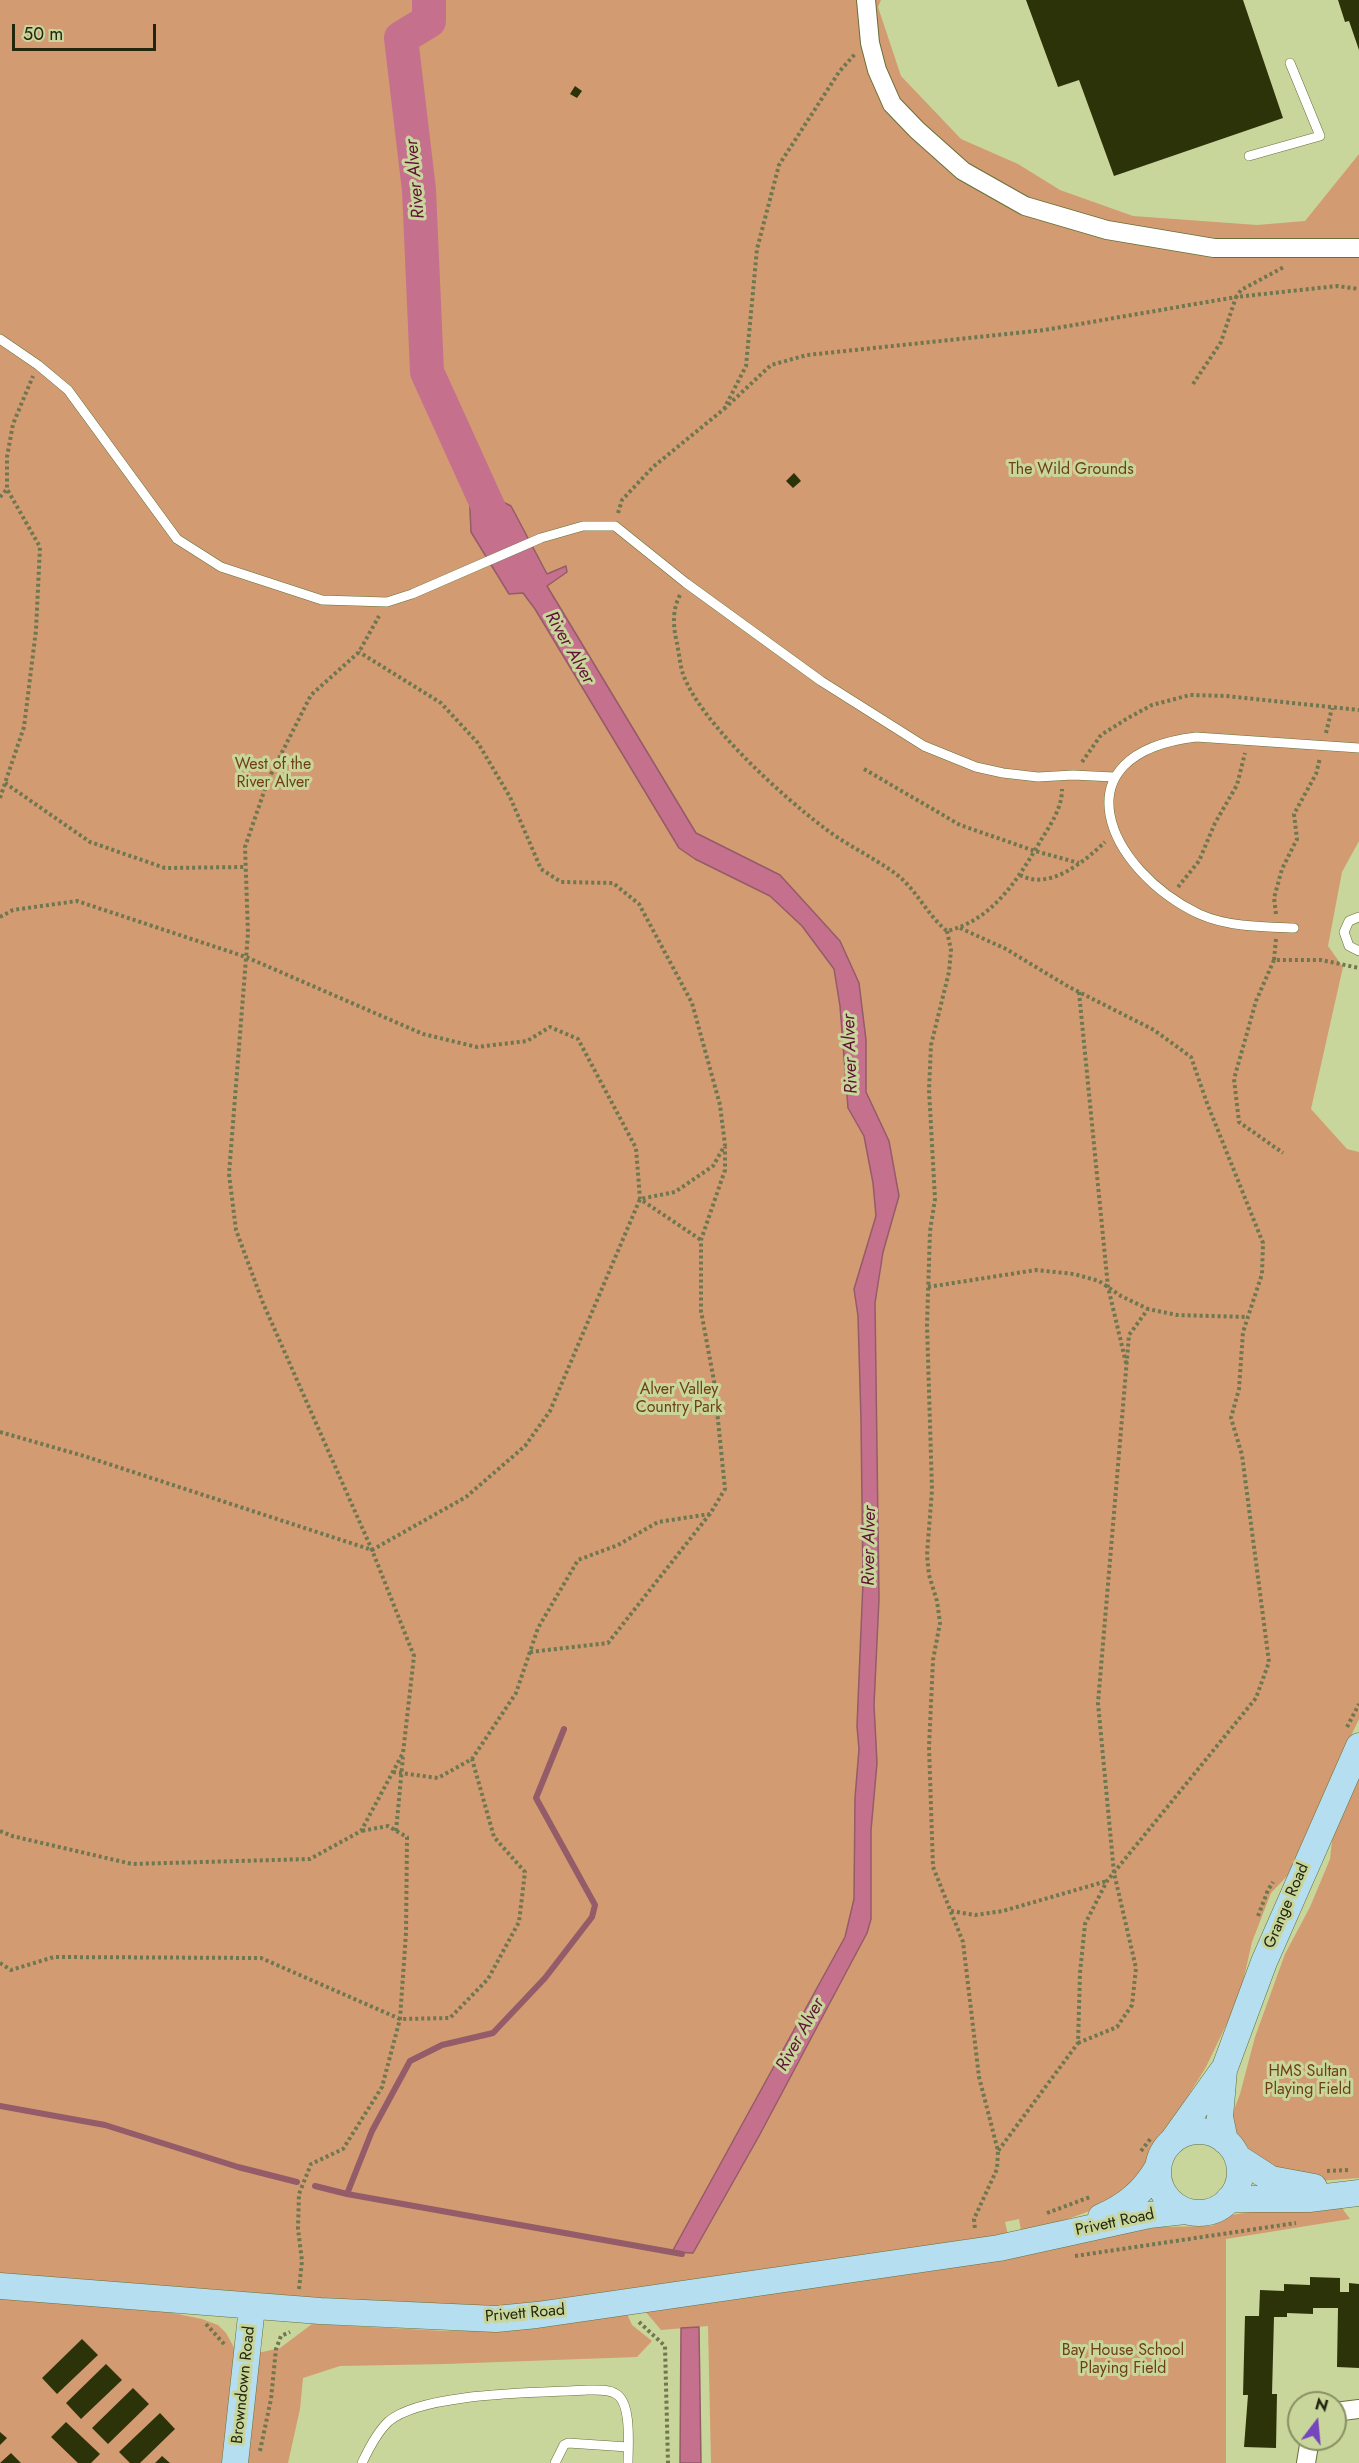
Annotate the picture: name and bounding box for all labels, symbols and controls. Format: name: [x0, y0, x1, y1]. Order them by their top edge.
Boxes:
scale bar: [15, 12, 159, 50]
text: 50 m: [23, 21, 63, 47]
water label: River Alver: [402, 138, 430, 220]
park label: The Wild Grounds: [1008, 460, 1134, 480]
water label: River Alver: [540, 608, 598, 688]
park label: West of the River Alver: [235, 755, 311, 793]
water label: River Alver: [839, 1014, 863, 1094]
park label: Alver Valley Country Park: [636, 1380, 722, 1418]
water label: River Alver: [859, 1506, 881, 1586]
street label: Grange Road: [1260, 1861, 1314, 1951]
water label: River Alver: [772, 1995, 830, 2075]
park label: HMS Sultan Playing Field: [1265, 2062, 1351, 2100]
street label: Privett Road: [1074, 2205, 1156, 2241]
street label: Privett Road: [484, 2301, 566, 2327]
street label: Browndown Road: [228, 2325, 260, 2445]
park label: Bay House School Playing Field: [1062, 2341, 1184, 2379]
north arrow: [1287, 2391, 1347, 2451]
text: N: [1312, 2392, 1331, 2418]

